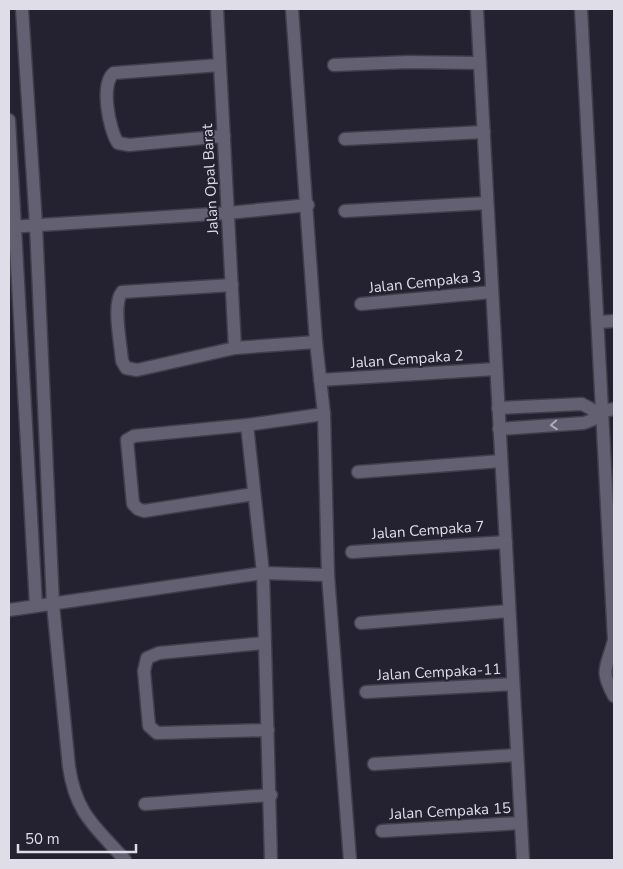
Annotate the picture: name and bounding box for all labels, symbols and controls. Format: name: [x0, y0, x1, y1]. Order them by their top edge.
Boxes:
street label: Jalan Opal Barat: [197, 122, 223, 236]
street label: Jalan Cempaka 3: [367, 266, 482, 298]
street label: Jalan Cempaka 2: [349, 345, 464, 373]
one-way arrow: [549, 419, 557, 430]
street label: Jalan Cempaka 7: [370, 516, 485, 544]
street label: Jalan Cempaka-11: [375, 659, 502, 685]
street label: Jalan Cempaka 15: [388, 798, 511, 824]
scale bar: [18, 822, 135, 854]
text: 50 m: [25, 829, 60, 849]

